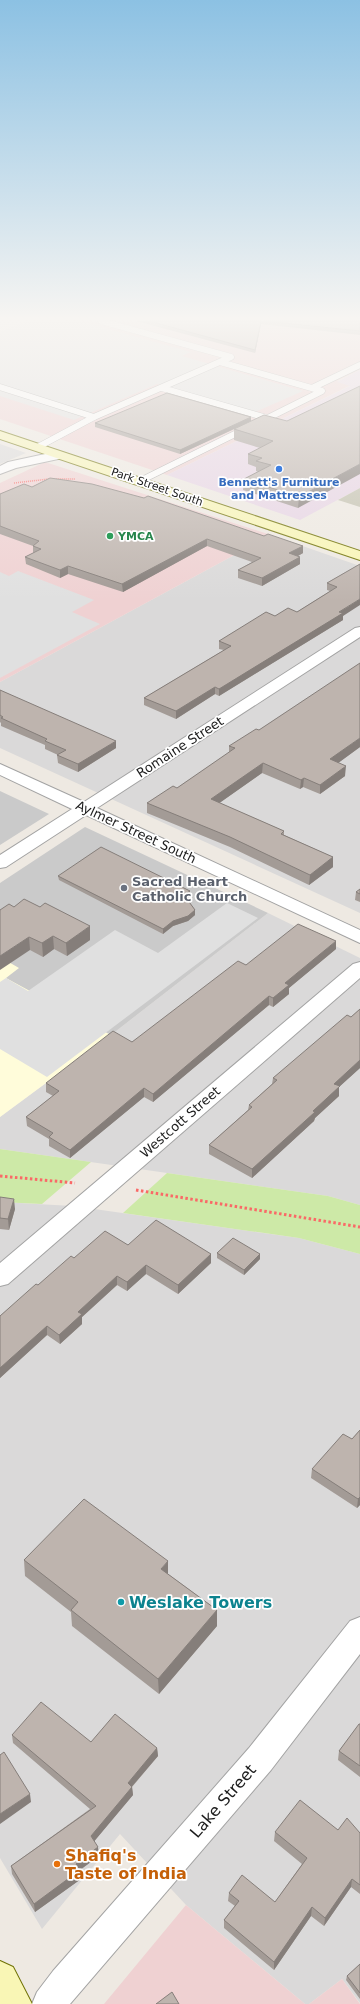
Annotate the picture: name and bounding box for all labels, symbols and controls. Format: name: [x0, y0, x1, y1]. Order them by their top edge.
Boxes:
marker: Bennett's Furniture and Mattresses: [274, 464, 284, 474]
street label: Park Street South: [109, 465, 205, 509]
place label: Bennett's Furniture and Mattresses: [218, 476, 340, 502]
place label: YMCA: [117, 530, 154, 543]
marker: YMCA: [105, 531, 115, 541]
street label: Romaine Street: [134, 713, 226, 781]
street label: Aylmer Street South: [74, 798, 198, 866]
place label: Sacred Heart Catholic Church: [132, 874, 247, 904]
marker: Sacred Heart Catholic Church: [119, 883, 129, 893]
street label: Westcott Street: [137, 1083, 223, 1161]
place label: Weslake Towers: [129, 1593, 272, 1612]
marker: Weslake Towers: [116, 1597, 126, 1607]
street label: Lake Street: [186, 1760, 260, 1842]
place label: Shafiq's Taste of India: [65, 1846, 187, 1883]
marker: Shafiq's Taste of India: [52, 1859, 62, 1869]

